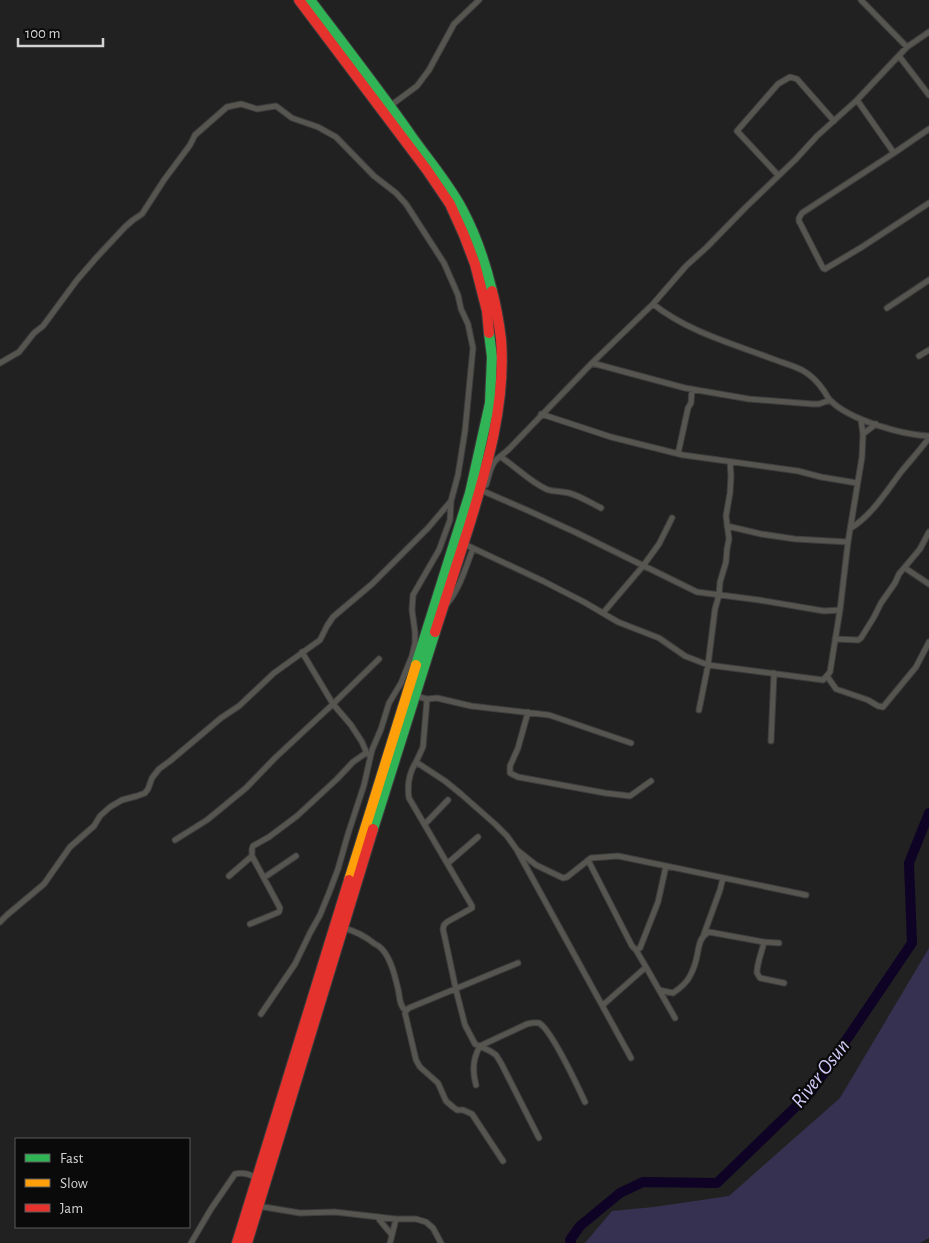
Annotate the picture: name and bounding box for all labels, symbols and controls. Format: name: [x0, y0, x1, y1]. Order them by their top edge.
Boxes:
scale bar: [18, 15, 102, 47]
text: 100 m: [25, 26, 60, 41]
water label: River Osun: [787, 1035, 854, 1112]
legend: [15, 1138, 190, 1228]
text: Fast: [60, 1151, 84, 1166]
text: Slow: [60, 1176, 88, 1191]
text: Jam: [60, 1201, 83, 1216]

